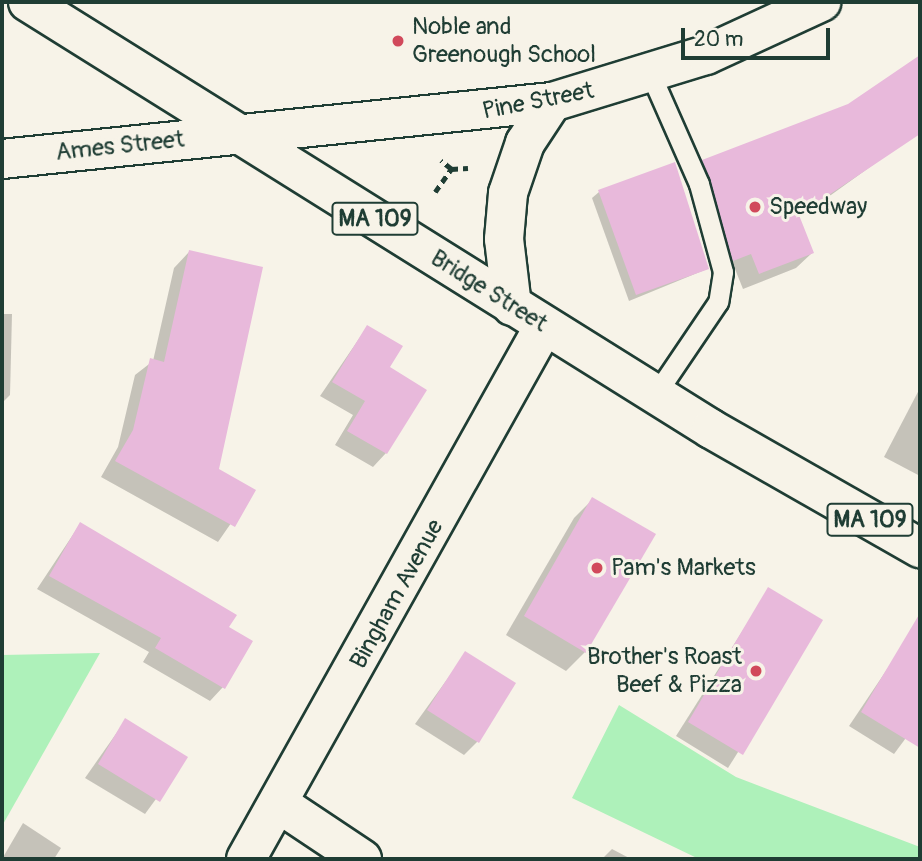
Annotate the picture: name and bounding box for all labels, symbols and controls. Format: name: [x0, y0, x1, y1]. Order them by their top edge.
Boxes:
place label: Noble and Greenough School: [412, 13, 596, 69]
scale bar: [684, 14, 833, 58]
text: 20 m: [694, 26, 743, 53]
marker: Noble and Greenough School: [390, 33, 406, 49]
street label: Pine Street: [480, 76, 596, 126]
street label: Ames Street: [54, 125, 186, 167]
place label: Speedway: [769, 193, 867, 221]
marker: Speedway: [747, 199, 763, 215]
road number: MA 109: [331, 200, 419, 238]
street label: Bridge Street: [425, 244, 553, 338]
road number: MA 109: [826, 500, 914, 540]
street label: Bingham Avenue: [344, 514, 450, 674]
place label: Pam's Markets: [611, 554, 756, 582]
marker: Pam's Markets: [589, 560, 605, 576]
place label: Brother's Roast Beef & Pizza: [587, 643, 742, 699]
marker: Brother's Roast Beef & Pizza: [748, 663, 764, 679]

